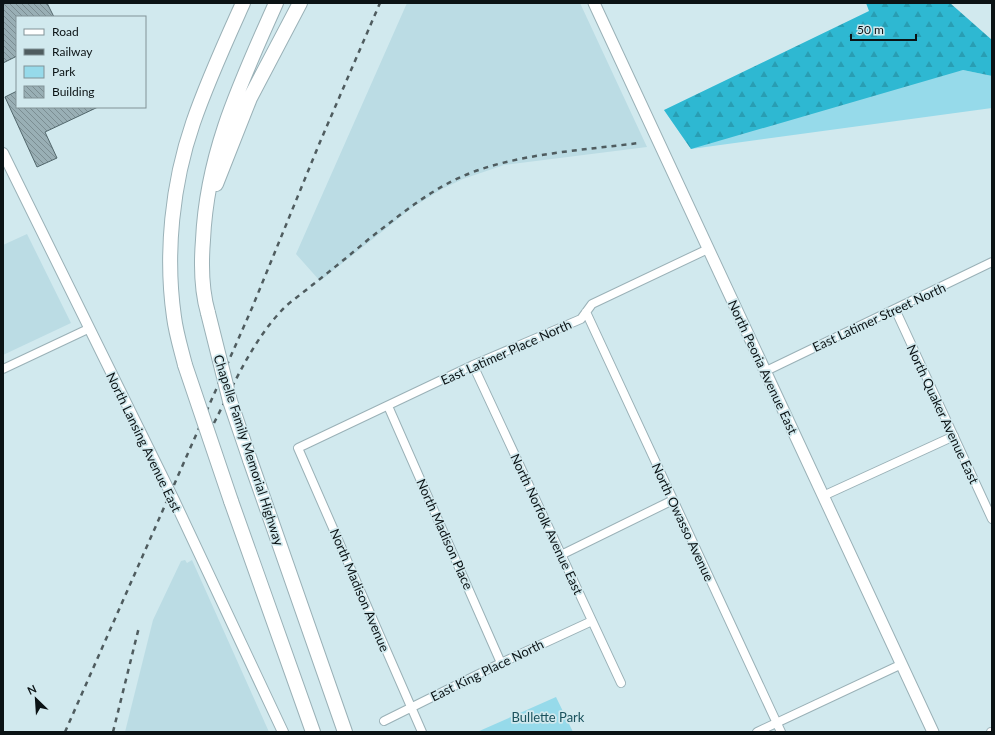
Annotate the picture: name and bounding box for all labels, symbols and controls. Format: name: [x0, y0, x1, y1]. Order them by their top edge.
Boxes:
legend: [16, 16, 146, 108]
scale bar: [851, 16, 916, 42]
text: 50 m: [857, 22, 884, 37]
text: Road: [52, 24, 79, 39]
text: Railway: [52, 44, 93, 59]
text: Park: [52, 64, 76, 79]
text: Building: [52, 84, 95, 99]
street label: East Latimer Street North: [810, 279, 948, 355]
street label: North Peoria Avenue East: [725, 297, 801, 437]
street label: East Latimer Place North: [438, 316, 574, 388]
street label: North Quaker Avenue East: [904, 342, 983, 487]
street label: Chapelle Family Memorial Highway: [210, 352, 288, 548]
street label: North Lansing Avenue East: [103, 369, 185, 515]
street label: North Norfolk Avenue East: [507, 451, 587, 597]
street label: North Owasso Avenue: [649, 460, 717, 584]
street label: North Madison Place: [413, 476, 477, 592]
street label: North Madison Avenue: [327, 526, 393, 654]
street label: East King Place North: [428, 636, 546, 704]
north arrow: [16, 679, 56, 719]
text: N: [25, 682, 38, 697]
park label: Bullette Park: [512, 709, 585, 725]

